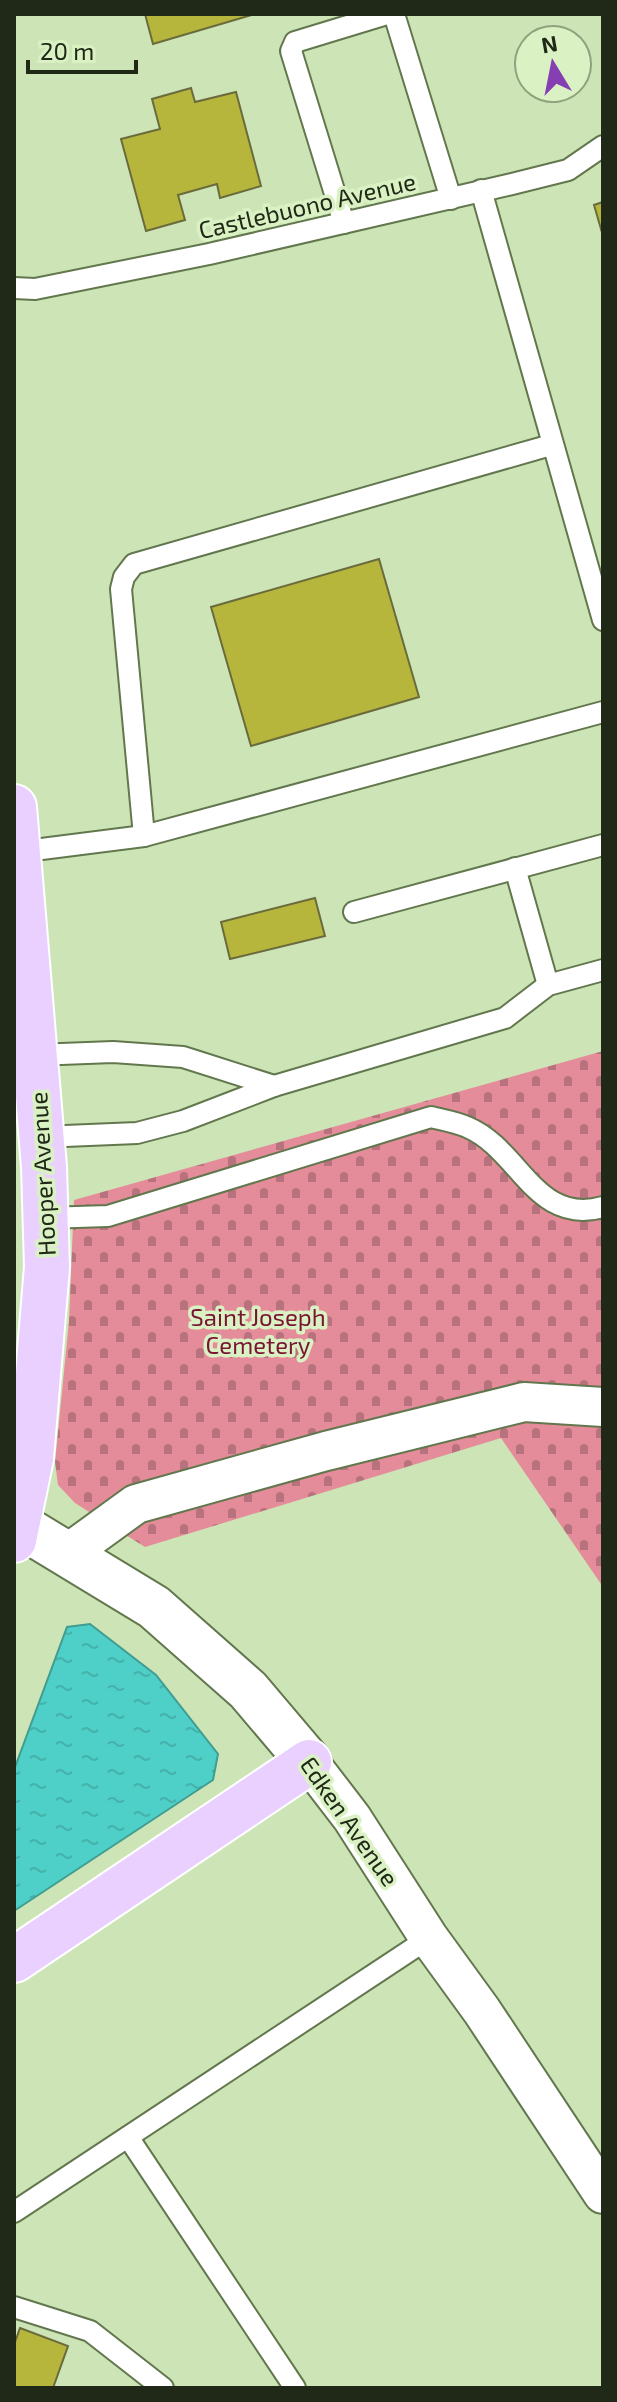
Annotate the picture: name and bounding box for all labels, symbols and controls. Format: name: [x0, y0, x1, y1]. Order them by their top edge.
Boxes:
scale bar: [28, 24, 136, 74]
north arrow: [513, 24, 593, 104]
text: N: [539, 29, 559, 58]
text: 20 m: [40, 36, 94, 65]
street label: Castlebuono Avenue: [196, 166, 418, 244]
street label: Hooper Avenue: [23, 1091, 61, 1257]
park label: Saint Joseph Cemetery: [190, 1302, 326, 1359]
street label: Edken Avenue: [295, 1751, 405, 1891]

